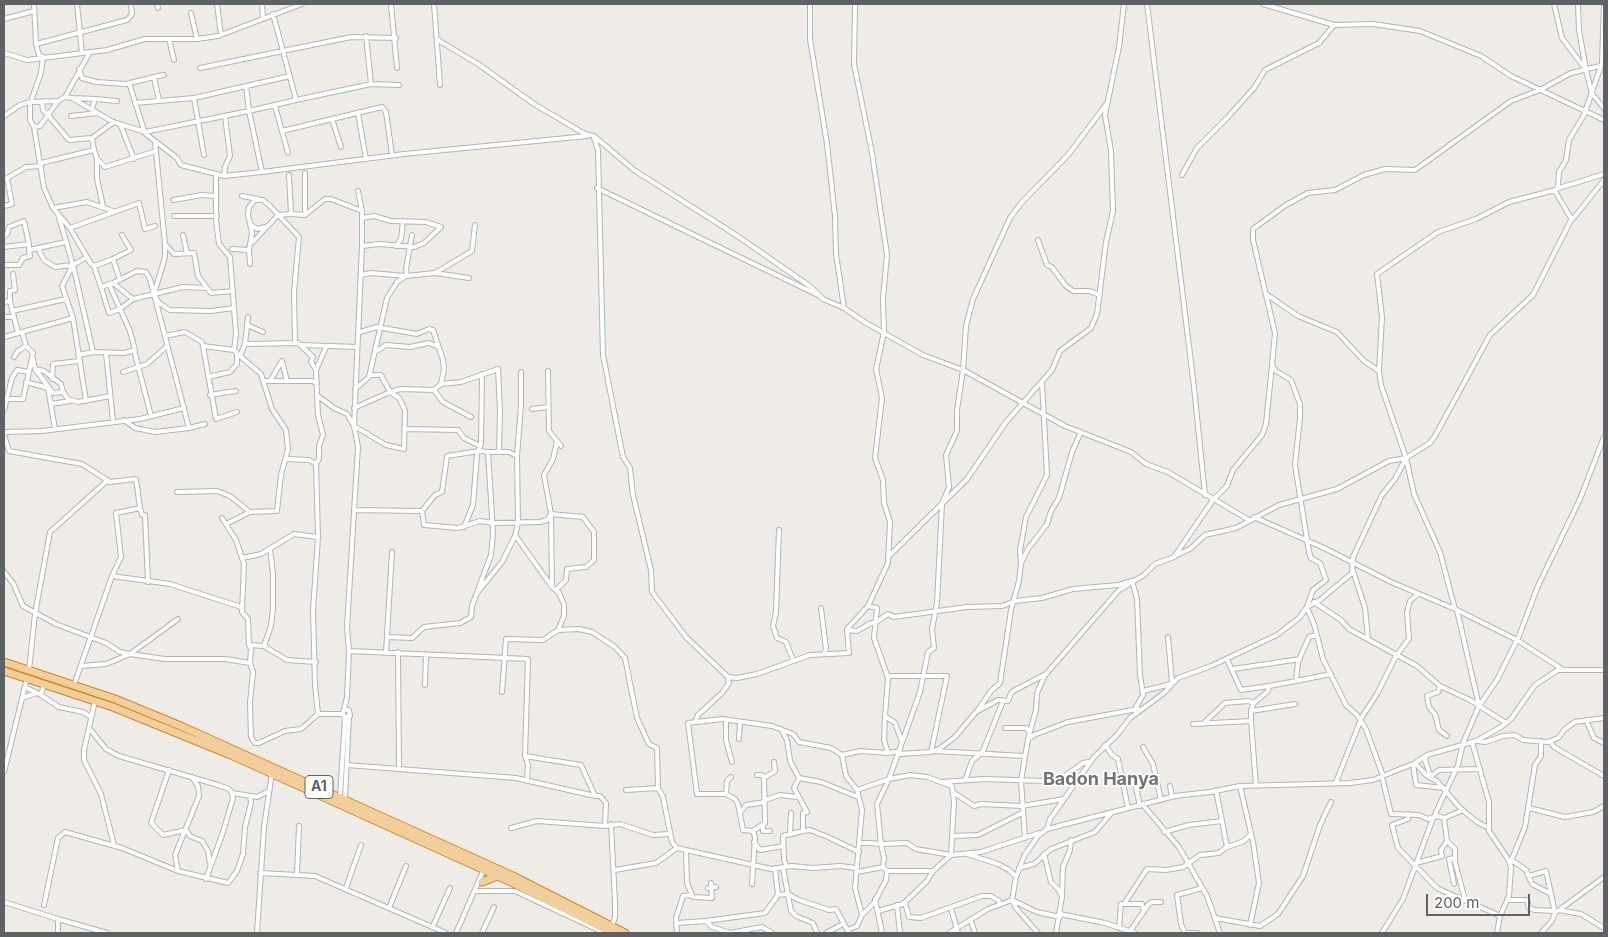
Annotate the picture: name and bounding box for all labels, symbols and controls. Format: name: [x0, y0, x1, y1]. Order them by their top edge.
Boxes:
district label: Badon Hanya: [1043, 769, 1159, 791]
road number: A1: [305, 776, 333, 799]
scale bar: [1428, 884, 1532, 916]
text: 200 m: [1434, 893, 1479, 912]

